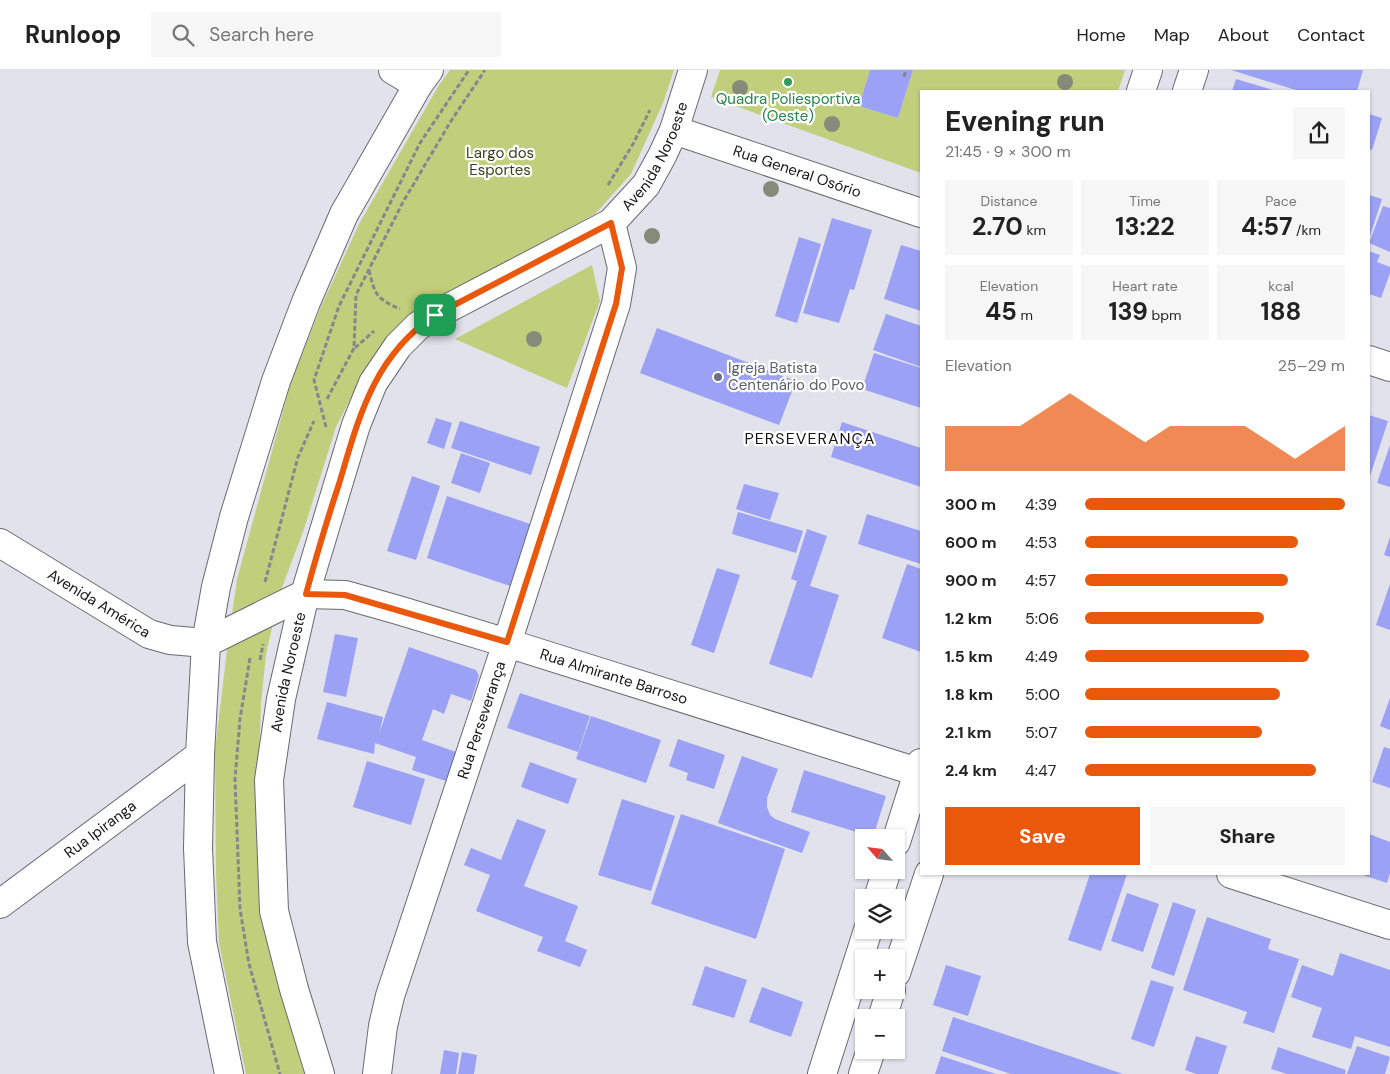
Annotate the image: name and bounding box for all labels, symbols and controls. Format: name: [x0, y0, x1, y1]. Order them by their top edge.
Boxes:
search box: [151, 12, 501, 57]
text: Runloop: [25, 19, 121, 50]
icon: search: [169, 21, 197, 49]
text: Search here: [209, 22, 314, 47]
text: Home: [1076, 23, 1126, 47]
text: Map: [1154, 23, 1190, 47]
text: About: [1218, 23, 1269, 47]
text: Contact: [1297, 23, 1365, 47]
marker: Quadra Poliesportiva (Oeste): [782, 76, 794, 88]
place label: Quadra Poliesportiva (Oeste): [716, 89, 860, 126]
street label: Avenida Noroeste: [617, 99, 692, 215]
text: Evening run: [945, 103, 1105, 140]
button: share: [1293, 107, 1345, 159]
street label: Rua General Osório: [731, 141, 864, 202]
text: 21:45 · 9 × 300 m: [945, 141, 1071, 162]
park label: Largo dos Esportes: [466, 143, 534, 180]
text: Distance: [981, 192, 1037, 210]
text: Time: [1129, 192, 1161, 210]
text: Pace: [1265, 192, 1297, 210]
text: 2.70: [972, 210, 1023, 243]
text: 13:22: [1115, 210, 1175, 243]
text: 4:57: [1241, 210, 1292, 243]
text: km: [1023, 221, 1046, 239]
text: /km: [1292, 221, 1321, 239]
text: Elevation: [980, 277, 1038, 295]
text: Heart rate: [1112, 277, 1178, 295]
text: kcal: [1268, 277, 1294, 295]
pin: [414, 294, 456, 336]
text: 45: [985, 295, 1017, 328]
text: 139: [1108, 295, 1148, 328]
text: 188: [1261, 295, 1301, 328]
icon: arrive: [421, 301, 449, 329]
text: m: [1017, 306, 1033, 324]
text: bpm: [1148, 306, 1182, 324]
text: Elevation: [945, 355, 1012, 376]
text: 25–29 m: [1278, 355, 1345, 376]
place label: Igreja Batista Centenário do Povo: [728, 358, 864, 395]
marker: Igreja Batista Centenário do Povo: [712, 371, 724, 383]
district label: PERSEVERANÇA: [745, 428, 875, 449]
text: 300 m: [945, 494, 996, 515]
text: 4:39: [1025, 494, 1057, 515]
text: 600 m: [945, 532, 997, 553]
text: 4:53: [1025, 532, 1057, 553]
street label: Avenida América: [44, 564, 154, 642]
text: 900 m: [945, 570, 997, 591]
text: 4:57: [1025, 570, 1056, 591]
text: 1.2 km: [945, 608, 992, 629]
text: 5:06: [1025, 608, 1059, 629]
street label: Avenida Noroeste: [266, 610, 311, 734]
street label: Rua Almirante Barroso: [537, 644, 690, 709]
text: 1.5 km: [945, 646, 993, 667]
text: 4:49: [1025, 646, 1058, 667]
street label: Rua Perseverança: [453, 658, 510, 781]
text: 1.8 km: [945, 684, 993, 705]
text: 5:00: [1025, 684, 1060, 705]
text: 2.1 km: [945, 722, 992, 743]
text: 5:07: [1025, 722, 1057, 743]
text: 2.4 km: [945, 760, 997, 781]
text: 4:47: [1025, 760, 1056, 781]
street label: Rua Ipiranga: [60, 796, 140, 863]
button: Save: [945, 807, 1140, 865]
button: Share: [1150, 807, 1345, 865]
north arrow: [855, 829, 905, 879]
map controls: [855, 829, 905, 1059]
button: layers: [855, 889, 905, 939]
button: +: [855, 949, 905, 999]
button: −: [855, 1009, 905, 1059]

